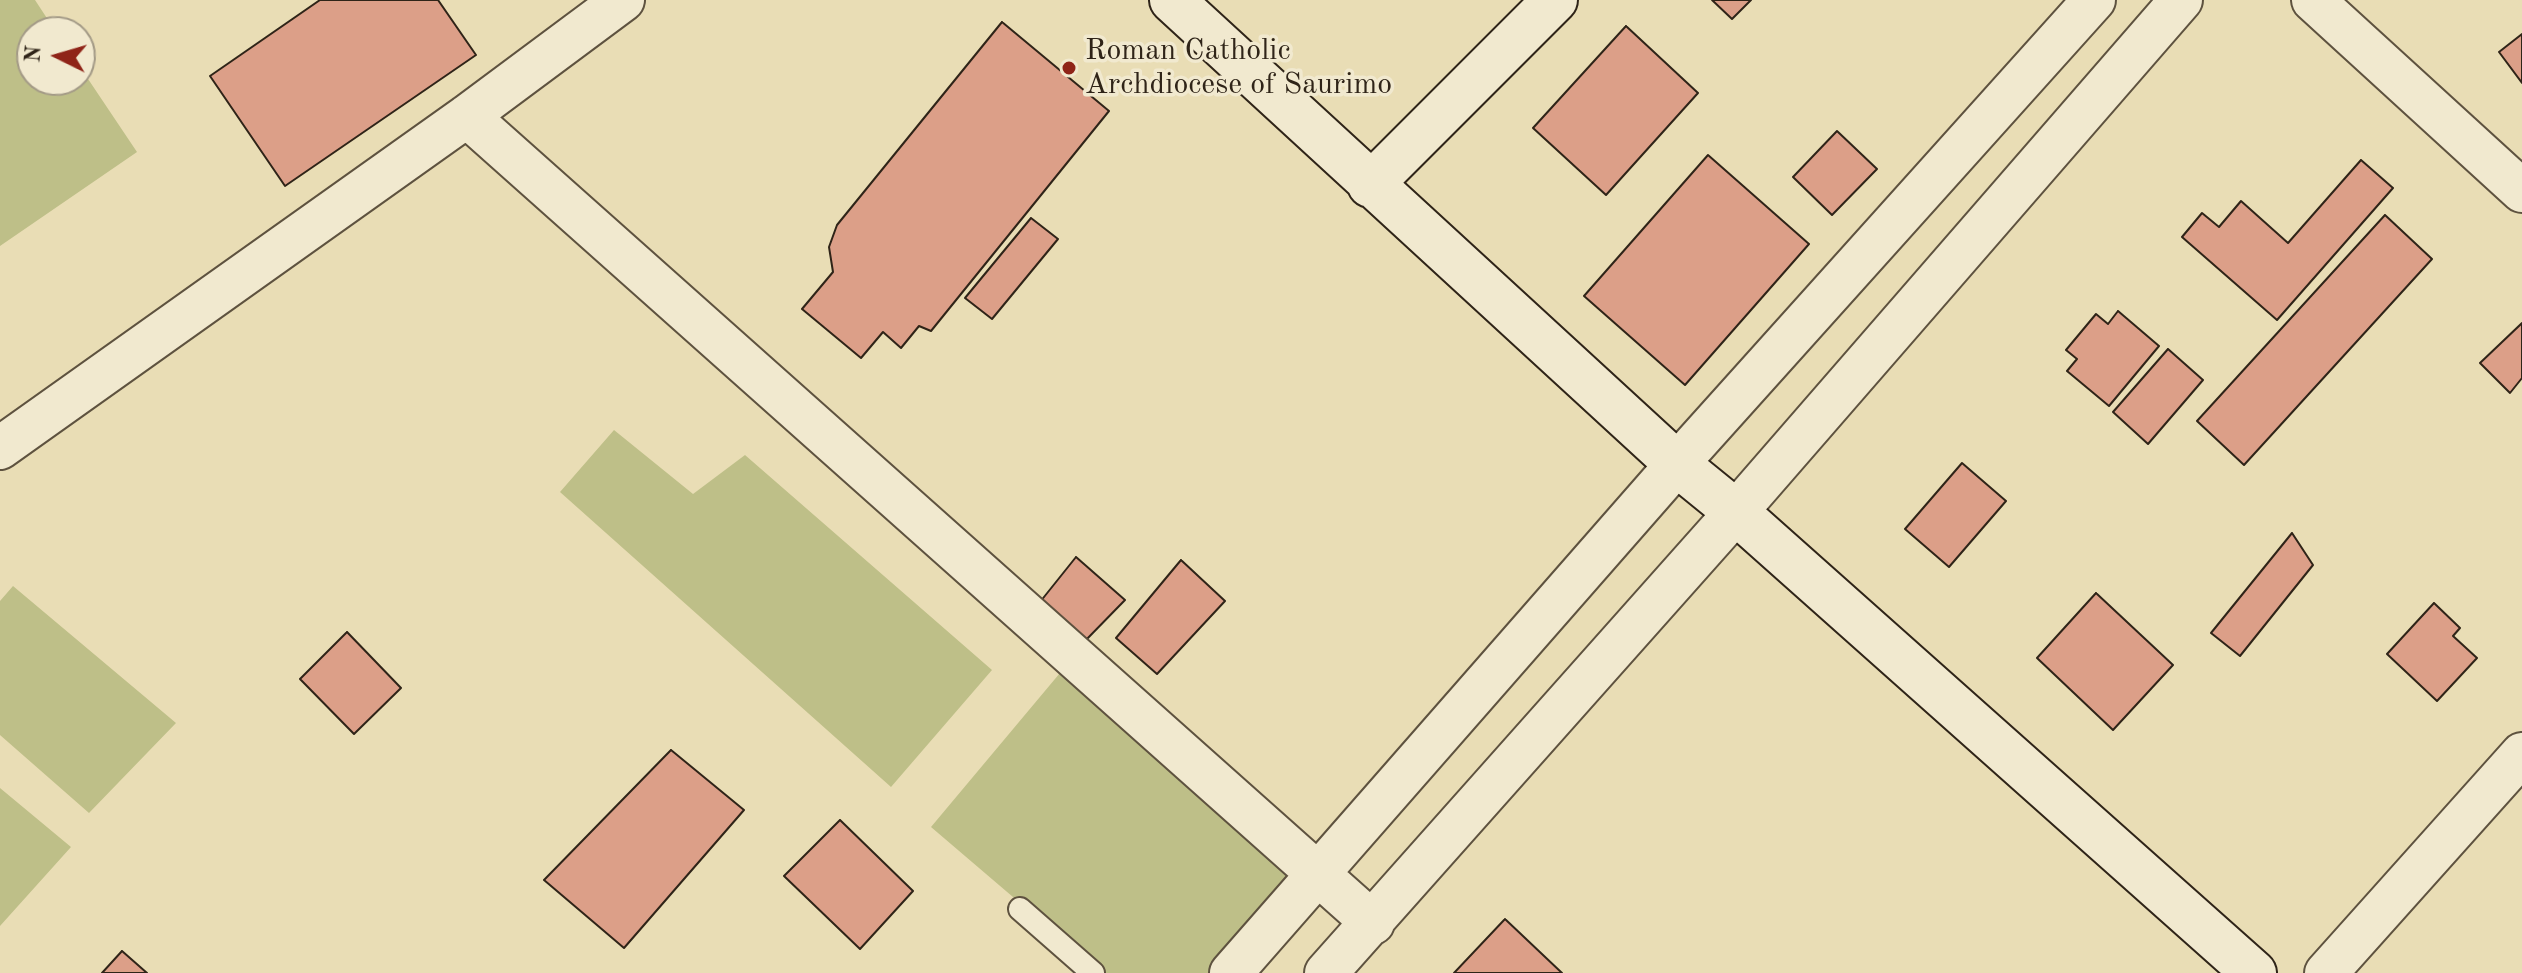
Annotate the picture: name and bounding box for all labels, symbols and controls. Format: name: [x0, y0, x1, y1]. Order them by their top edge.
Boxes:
north arrow: [16, 16, 96, 96]
place label: Roman Catholic Archdiocese of Saurimo: [1085, 33, 1392, 104]
text: N: [22, 45, 46, 63]
marker: Roman Catholic Archdiocese of Saurimo: [1060, 59, 1078, 77]

